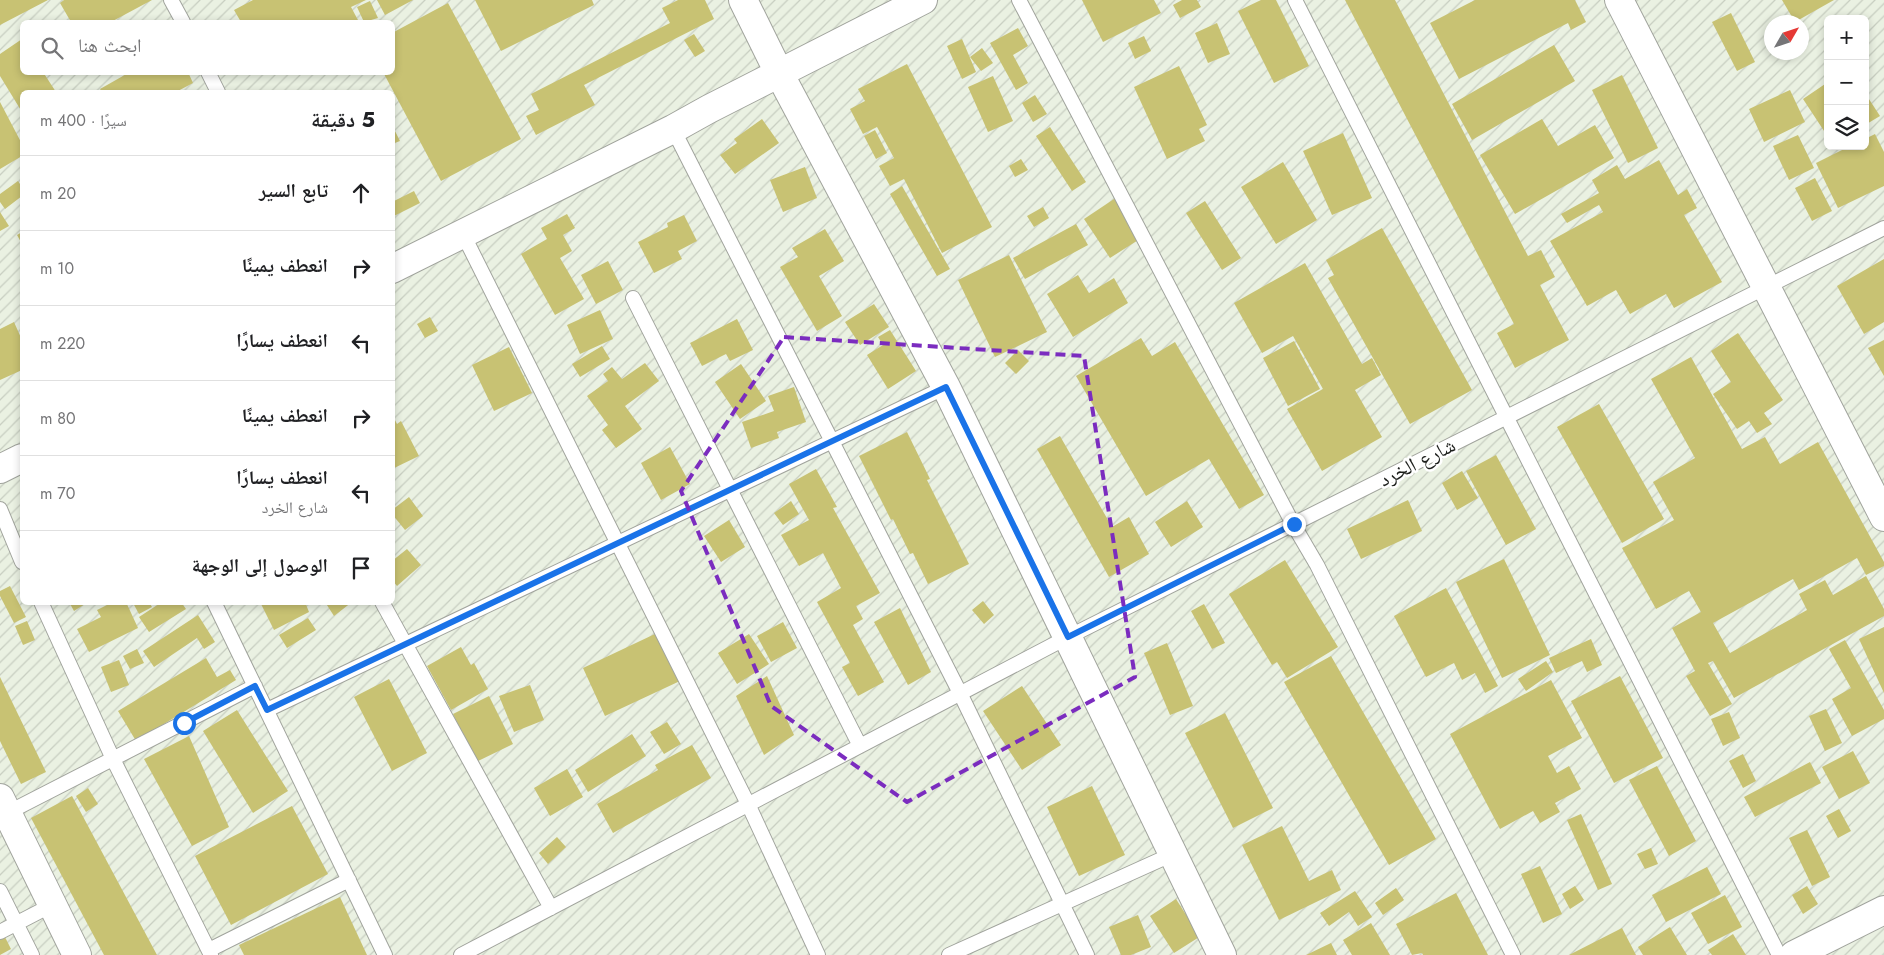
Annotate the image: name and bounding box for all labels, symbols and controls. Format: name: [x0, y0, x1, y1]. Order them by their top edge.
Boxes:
north arrow: [1764, 15, 1809, 60]
map controls: [1824, 15, 1869, 150]
button: +: [1824, 15, 1869, 60]
search box: [20, 20, 395, 75]
text: ابحث هنا: [78, 32, 142, 59]
icon: search: [38, 34, 66, 62]
button: −: [1824, 60, 1869, 105]
text: 5 دقيقة: [311, 105, 375, 135]
button: layers: [1824, 105, 1869, 150]
text: سيرًا · 400 m: [40, 109, 127, 132]
text: تابع السير: [259, 177, 328, 204]
icon: ahead: [347, 179, 375, 207]
text: 20 m: [40, 182, 76, 205]
text: انعطف يمينًا: [242, 252, 328, 279]
icon: right: [347, 254, 375, 282]
text: 10 m: [40, 257, 74, 280]
text: انعطف يسارًا: [236, 327, 328, 354]
icon: left: [347, 329, 375, 357]
text: 220 m: [40, 332, 85, 355]
text: انعطف يمينًا: [242, 402, 328, 429]
icon: right: [347, 404, 375, 432]
text: 80 m: [40, 407, 76, 430]
street label: شارع الخرد: [1374, 431, 1461, 494]
text: انعطف يسارًا: [236, 464, 328, 491]
icon: left: [347, 479, 375, 507]
text: 70 m: [40, 482, 75, 505]
text: شارع الخرد: [262, 496, 328, 519]
route end: [1283, 513, 1306, 536]
text: الوصول إلى الوجهة: [192, 552, 328, 579]
icon: arrive: [347, 554, 375, 582]
route start: [173, 712, 196, 735]

